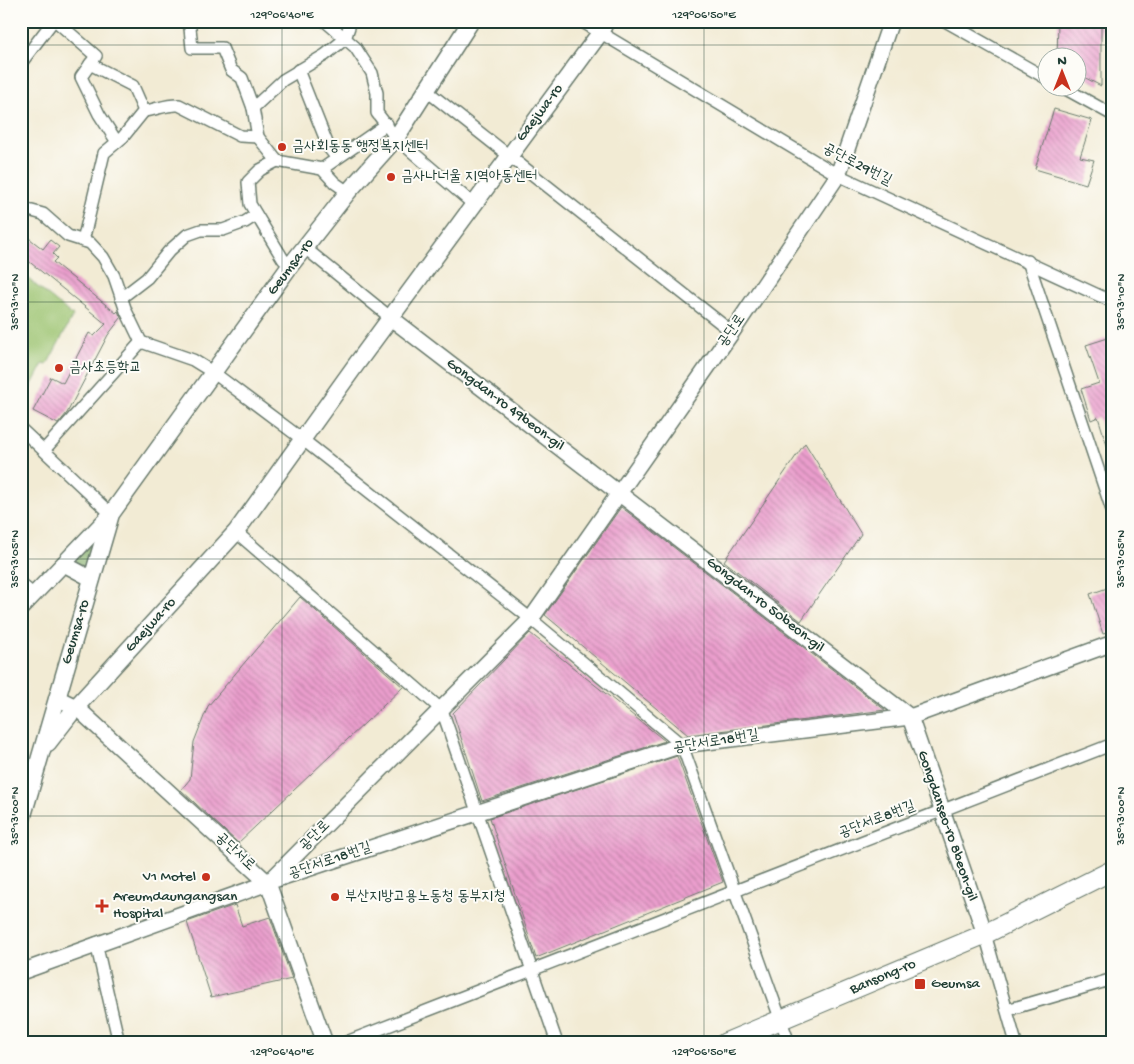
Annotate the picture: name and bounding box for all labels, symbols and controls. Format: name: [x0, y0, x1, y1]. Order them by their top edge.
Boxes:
text: 129°06'40"E: [249, 9, 314, 23]
text: 129°06'50"E: [671, 9, 736, 23]
north arrow: [1036, 48, 1086, 98]
text: N: [1057, 53, 1067, 70]
street label: Gaejwa-ro: [512, 80, 568, 145]
place label: 금사회동동 행정복지센터: [292, 138, 428, 156]
street label: 공단로29번길: [819, 140, 895, 190]
marker: 금사회동동 행정복지센터: [276, 141, 288, 153]
place label: 금사나너울 지역아동센터: [401, 168, 537, 186]
marker: 금사나너울 지역아동센터: [385, 171, 397, 183]
street label: Geumsa-ro: [264, 235, 318, 299]
text: 35°13'10"N: [9, 274, 23, 331]
text: 35°13'10"N: [1115, 274, 1129, 331]
street label: 공단로: [714, 311, 750, 351]
street label: Gongdan-ro 49beon-gil: [442, 355, 568, 455]
place label: 금사초등학교: [69, 359, 141, 377]
marker: 금사초등학교: [53, 362, 65, 374]
text: 35°13'05"N: [9, 530, 23, 589]
text: 35°13'05"N: [1115, 530, 1129, 589]
street label: Gongdan-ro 50beon-gil: [702, 553, 828, 657]
street label: Gaejwa-ro: [122, 594, 180, 656]
street label: Geumsa-ro: [58, 597, 94, 666]
street label: 공단서로18번길: [672, 726, 760, 758]
street label: Gongdanseo-ro 8beon-gil: [913, 748, 981, 904]
text: 35°13'00"N: [9, 787, 23, 846]
text: 35°13'00"N: [1115, 787, 1129, 846]
street label: 공단서로8번길: [836, 797, 918, 843]
street label: 공단로: [296, 817, 334, 855]
street label: 공단서로: [211, 829, 259, 875]
street label: 공단서로18번길: [286, 838, 374, 884]
place label: V1 Motel: [142, 868, 196, 886]
marker: V1 Motel: [200, 871, 212, 883]
place label: Areumdaungangsan Hospital: [113, 888, 237, 923]
place label: 부산지방고용노동청 동부지청: [345, 888, 505, 906]
marker: 부산지방고용노동청 동부지청: [329, 891, 341, 903]
marker: Areumdaungangsan Hospital: [95, 899, 109, 913]
street label: Bansong-ro: [846, 955, 919, 999]
place label: Geumsa: [931, 975, 980, 993]
marker: Geumsa: [913, 977, 927, 991]
text: 129°06'40"E: [249, 1046, 314, 1060]
text: 129°06'50"E: [671, 1046, 736, 1060]

